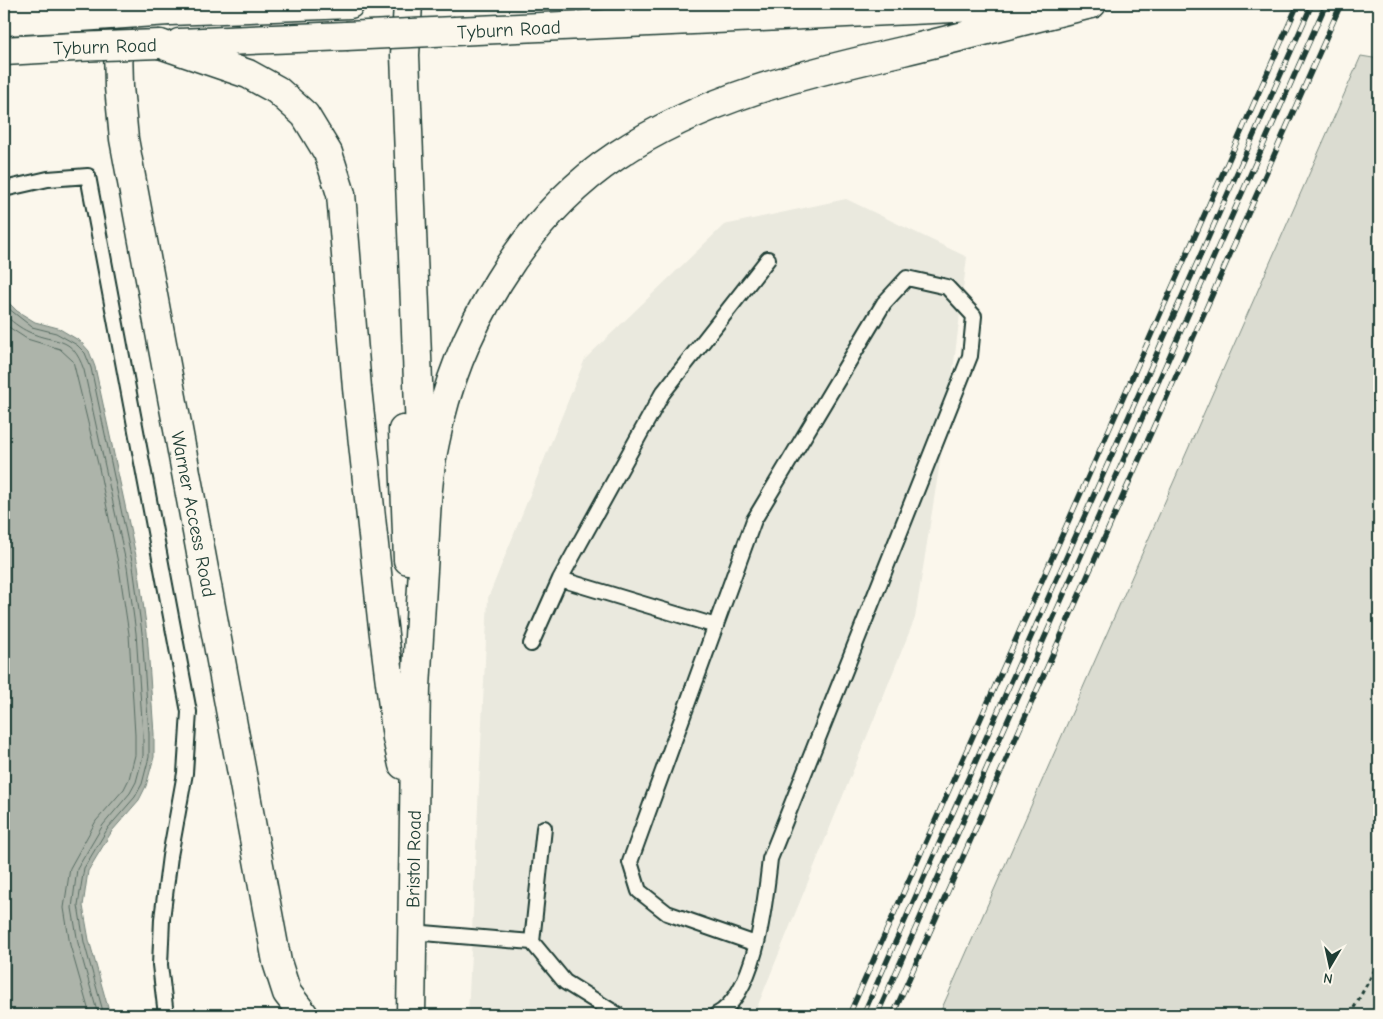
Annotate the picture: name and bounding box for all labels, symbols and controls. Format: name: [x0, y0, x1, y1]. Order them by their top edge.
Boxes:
street label: Tyburn Road: [457, 16, 561, 44]
street label: Tyburn Road: [53, 34, 157, 60]
street label: Warner Access Road: [166, 429, 220, 599]
street label: Bristol Road: [402, 810, 426, 908]
north arrow: [1306, 942, 1356, 992]
text: N: [1322, 969, 1334, 987]

